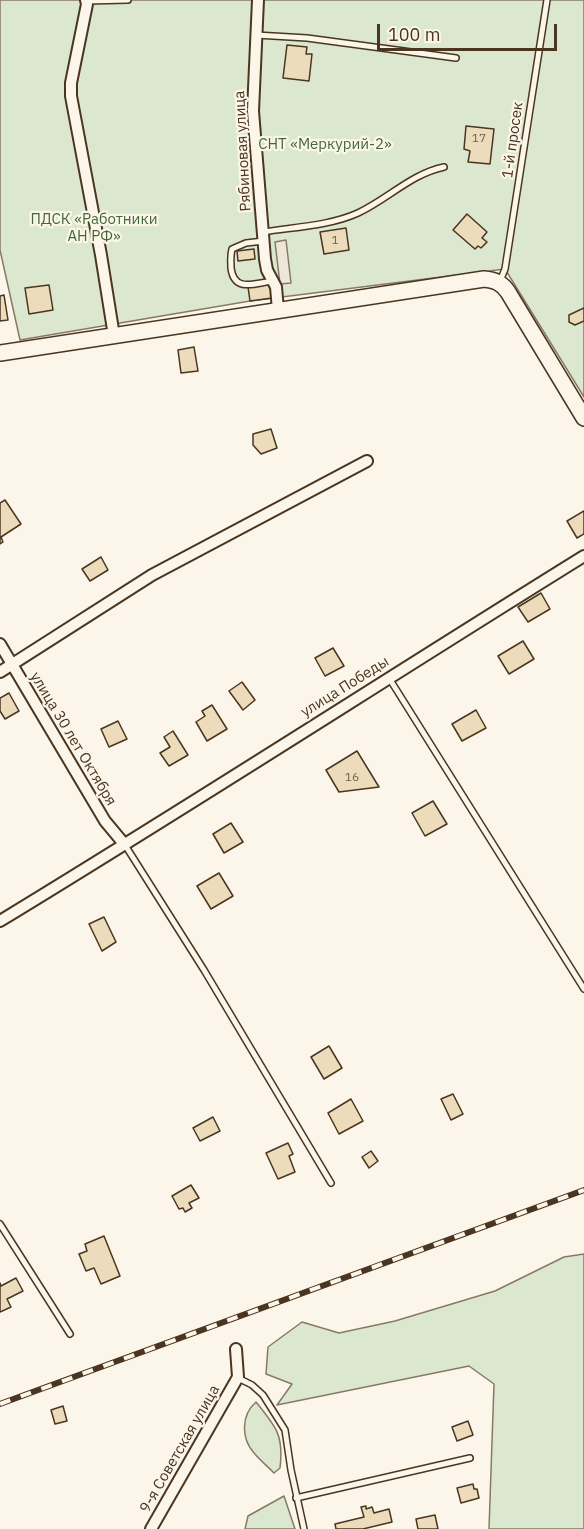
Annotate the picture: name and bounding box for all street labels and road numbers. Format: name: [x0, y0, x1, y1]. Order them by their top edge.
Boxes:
street label: Рябиновая улица: [231, 90, 255, 212]
street label: 1-й просек: [499, 101, 527, 179]
street label: улица Победы: [298, 653, 392, 721]
street label: улица 30 лет Октября: [26, 669, 120, 809]
street label: 9-я Советская улица: [136, 1382, 224, 1516]

